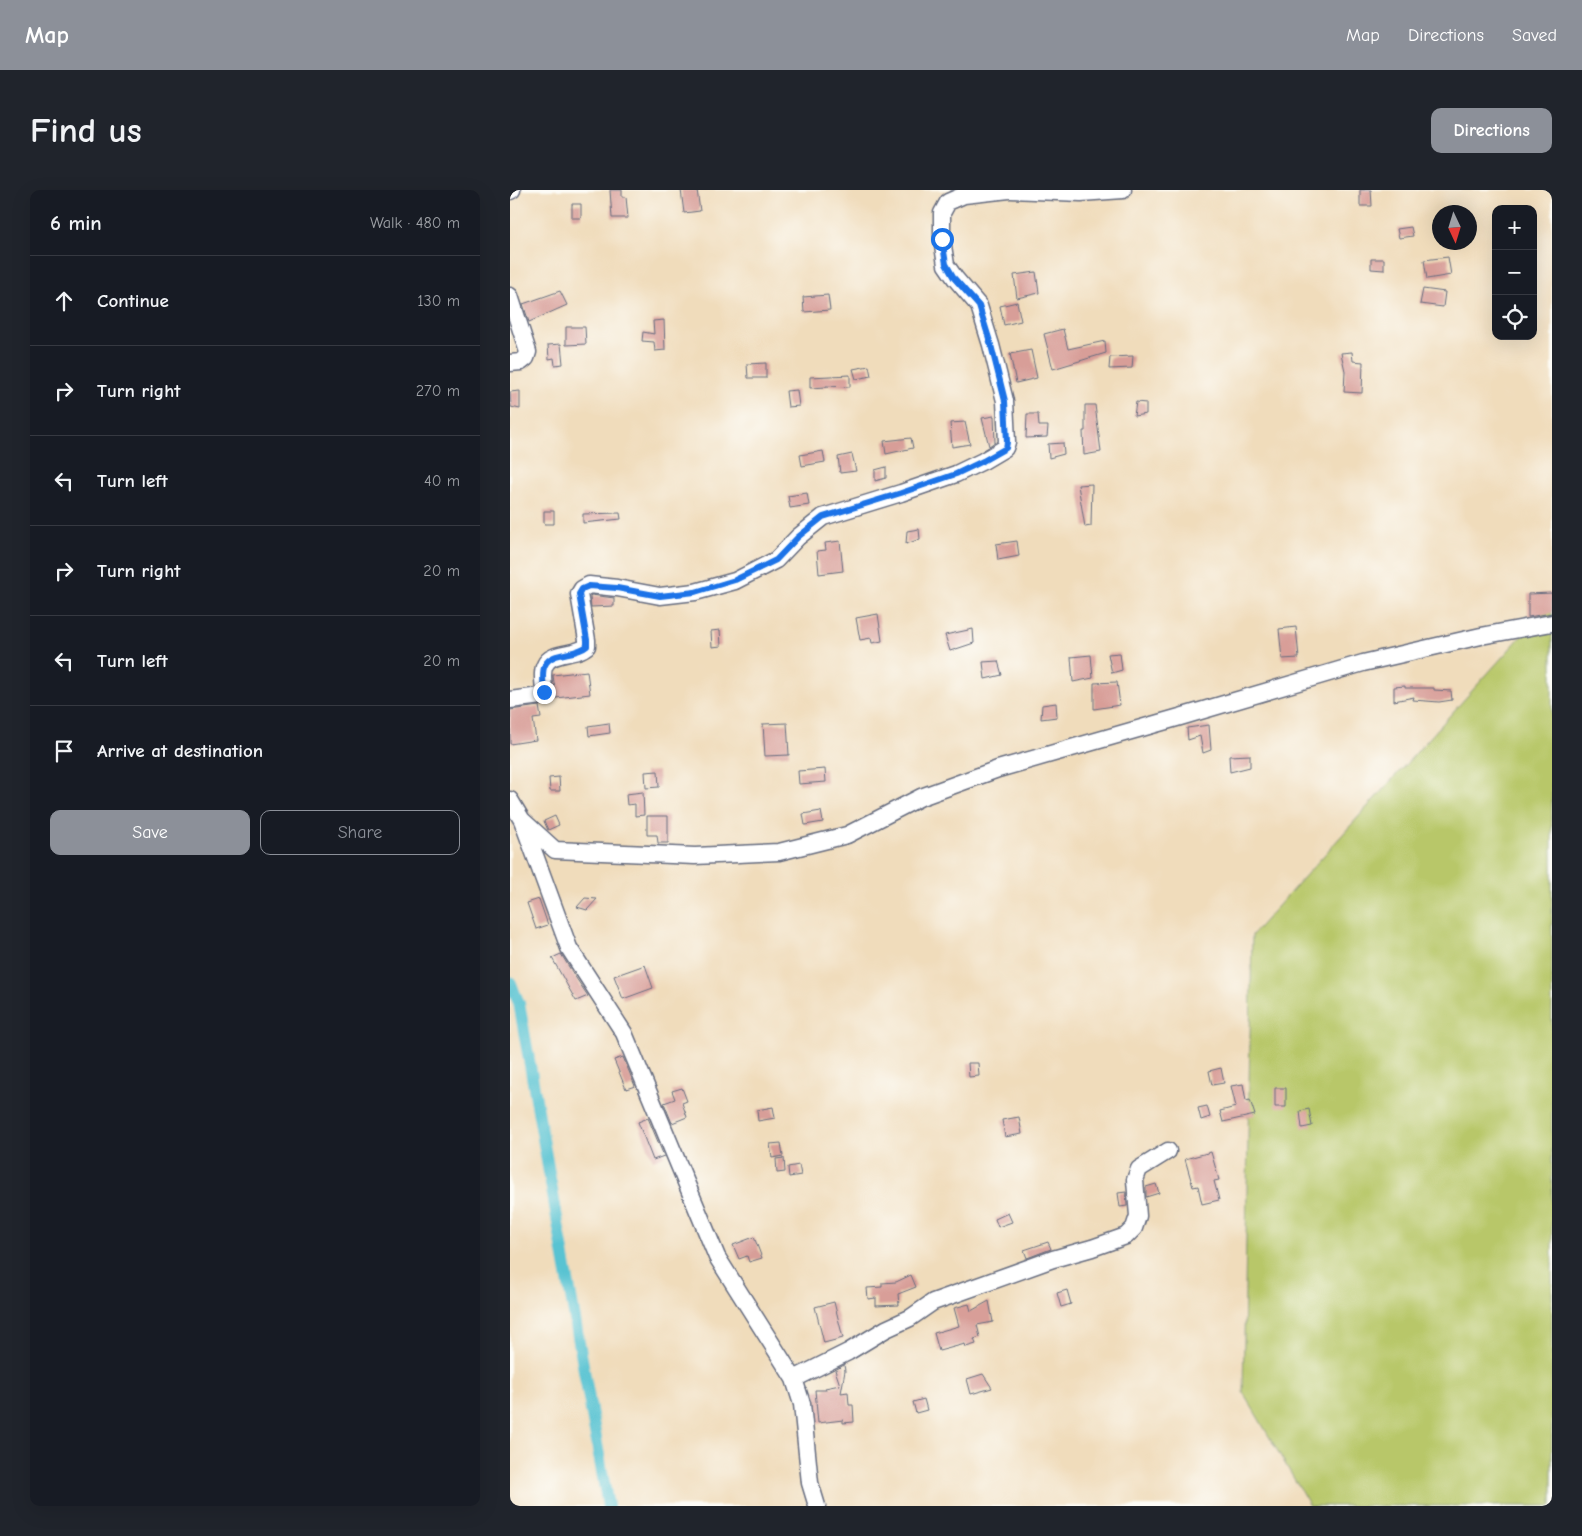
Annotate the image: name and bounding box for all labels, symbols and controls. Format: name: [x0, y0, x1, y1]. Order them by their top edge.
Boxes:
text: Map: [25, 21, 69, 49]
text: Map: [1346, 25, 1380, 46]
text: Directions: [1408, 25, 1484, 46]
text: Saved: [1512, 25, 1557, 46]
button: Directions: [1431, 108, 1552, 153]
text: Find us: [30, 110, 142, 151]
north arrow: [1432, 205, 1477, 250]
map controls: [1492, 205, 1537, 340]
button: +: [1492, 205, 1537, 250]
text: 6 min: [50, 211, 102, 235]
text: Walk · 480 m: [370, 214, 460, 232]
route start: [931, 228, 954, 251]
button: −: [1492, 250, 1537, 295]
icon: ahead: [50, 287, 78, 315]
text: Continue: [97, 290, 169, 312]
text: 130 m: [417, 292, 460, 310]
button: locate: [1492, 295, 1537, 340]
icon: right: [50, 377, 78, 405]
text: Turn right: [97, 380, 181, 402]
text: 270 m: [416, 382, 460, 400]
icon: left: [50, 467, 78, 495]
text: Turn left: [97, 470, 168, 492]
text: 40 m: [424, 472, 460, 490]
icon: right: [50, 557, 78, 585]
text: Turn right: [97, 560, 181, 582]
text: 20 m: [423, 562, 460, 580]
icon: left: [50, 647, 78, 675]
text: Turn left: [97, 650, 168, 672]
text: 20 m: [423, 652, 460, 670]
route end: [533, 681, 556, 704]
icon: arrive: [50, 737, 78, 765]
text: Arrive at destination: [97, 740, 263, 762]
button: Save: [50, 810, 250, 855]
button: Share: [260, 810, 460, 855]

